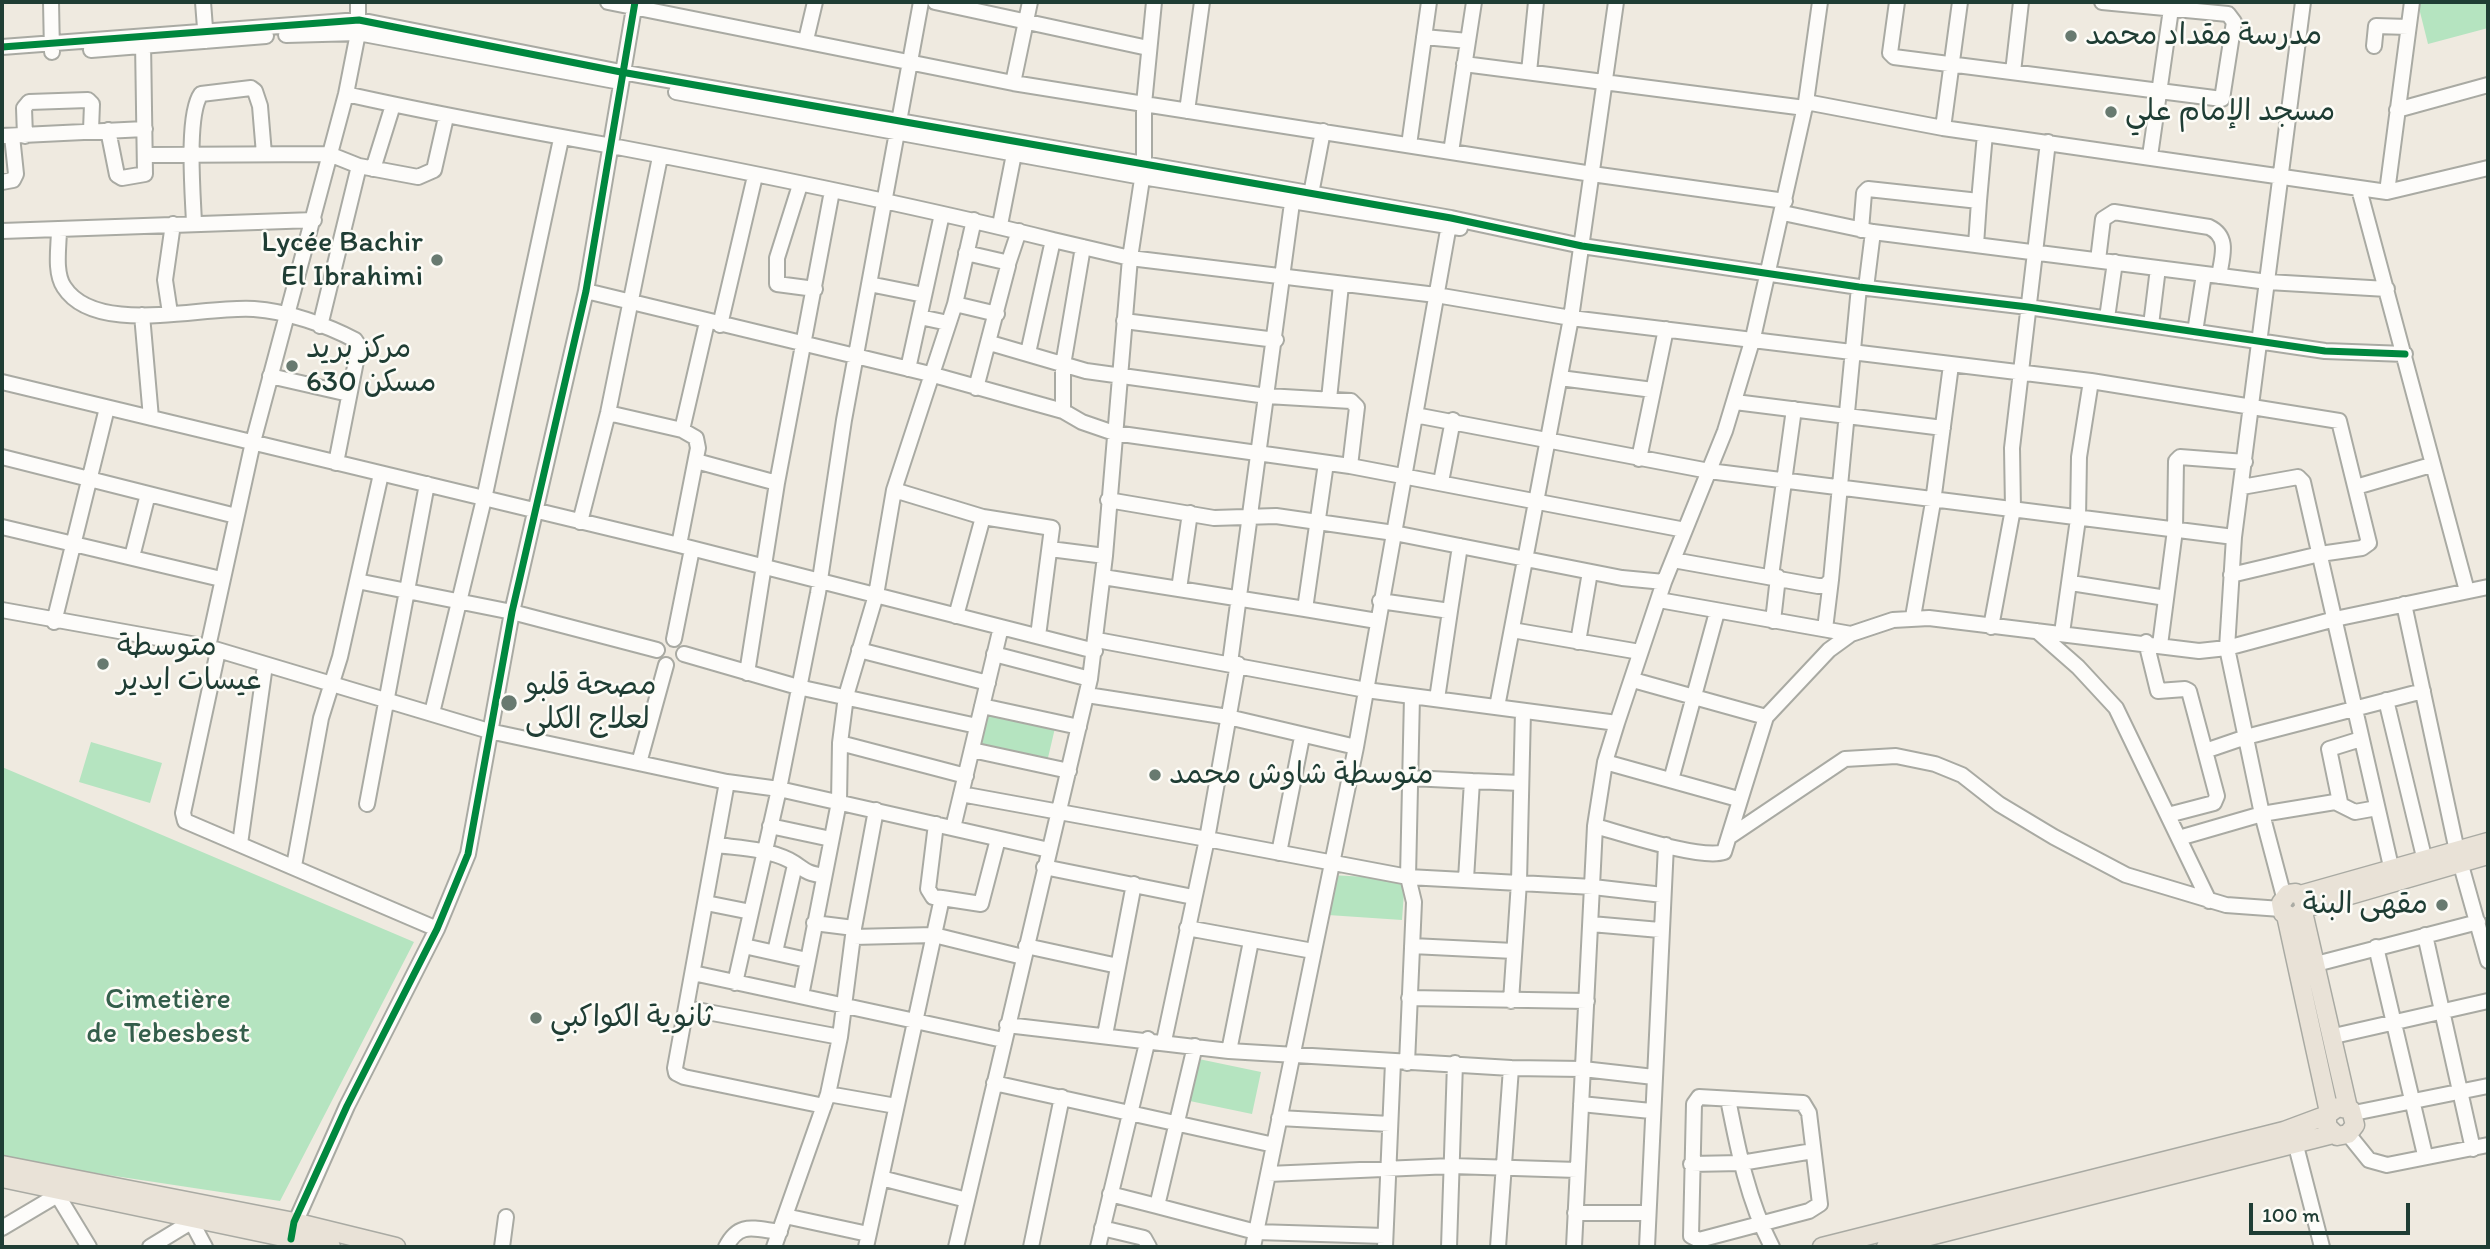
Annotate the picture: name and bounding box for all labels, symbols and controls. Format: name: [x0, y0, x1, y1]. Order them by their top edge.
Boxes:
place label: مدرسة مقداد محمد: [2085, 18, 2322, 54]
marker: مدرسة مقداد محمد: [2063, 28, 2079, 44]
place label: مسجد الإمام علي: [2125, 94, 2335, 130]
marker: مسجد الإمام علي: [2103, 104, 2119, 120]
place label: Lycée Bachir El Ibrahimi: [261, 225, 423, 296]
marker: Lycée Bachir El Ibrahimi: [429, 252, 445, 268]
place label: مركز بريد 630 مسكن: [306, 331, 436, 402]
marker: مركز بريد 630 مسكن: [284, 358, 300, 374]
place label: متوسطة عيسات ايدير: [117, 629, 262, 700]
marker: متوسطة عيسات ايدير: [95, 656, 111, 672]
place label: مصحة قلبو لعلاج الكلى: [525, 668, 656, 738]
marker: مصحة قلبو لعلاج الكلى: [499, 693, 519, 713]
place label: متوسطة شاوش محمد: [1169, 757, 1434, 793]
marker: متوسطة شاوش محمد: [1147, 767, 1163, 783]
place label: مقهى البنة: [2303, 887, 2428, 923]
marker: مقهى البنة: [2434, 897, 2450, 913]
park label: Cimetière de Tebesbest: [86, 982, 250, 1052]
place label: ثانوية الكواكبي: [550, 1000, 713, 1036]
marker: ثانوية الكواكبي: [528, 1010, 544, 1026]
scale bar: [2252, 1190, 2413, 1234]
text: 100 m: [2262, 1202, 2320, 1227]

